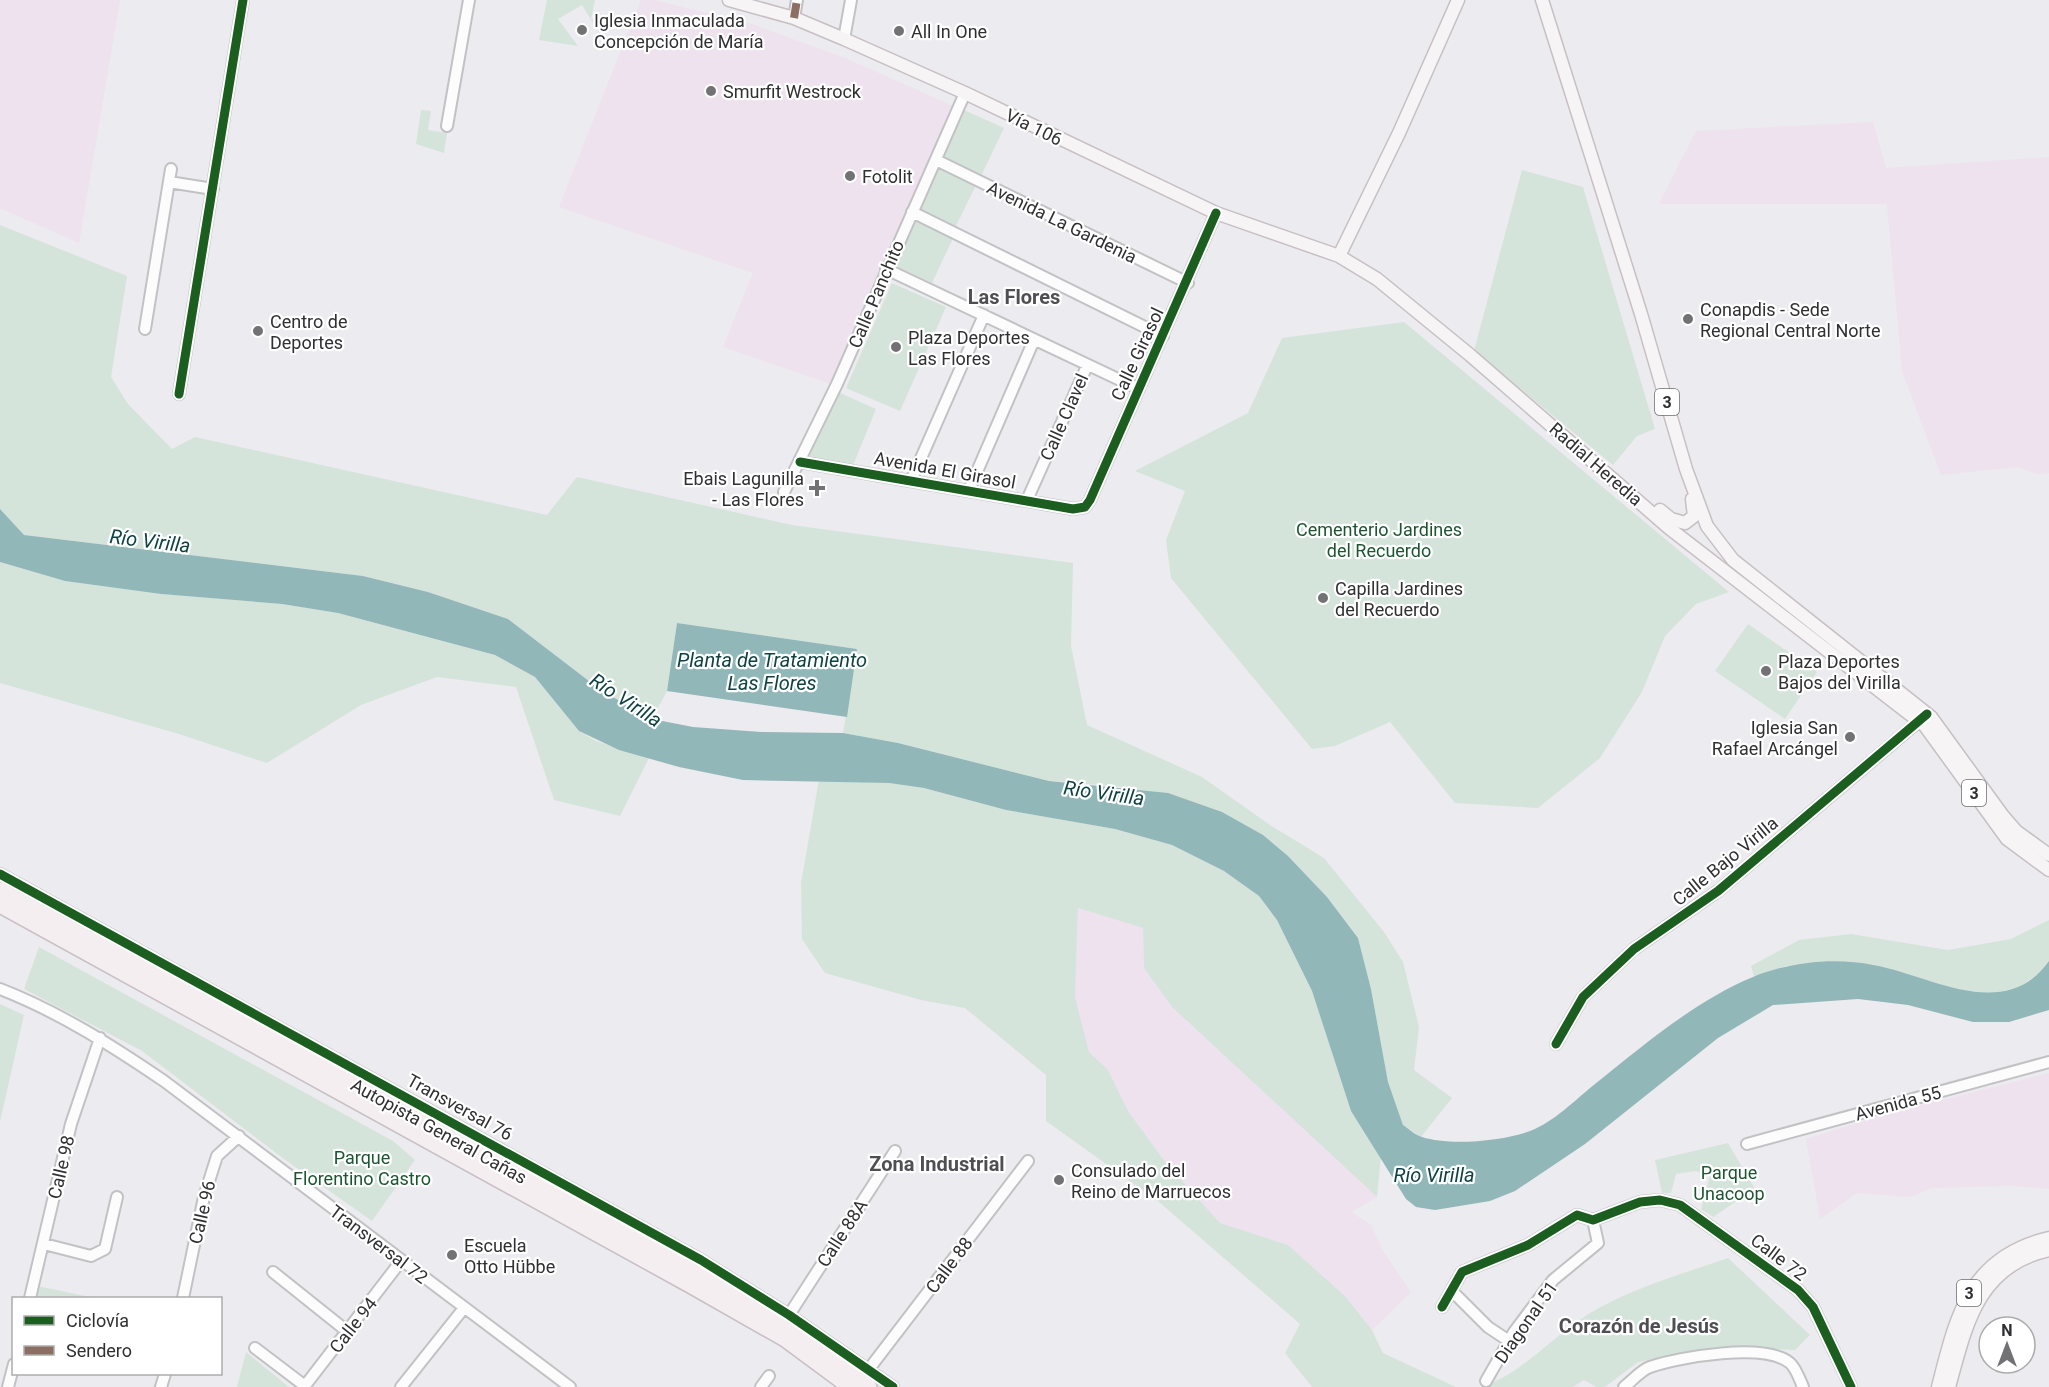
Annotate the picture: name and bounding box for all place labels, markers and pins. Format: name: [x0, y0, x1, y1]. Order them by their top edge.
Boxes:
place label: Iglesia Inmaculada Concepción de María: [594, 10, 763, 52]
place label: All In One: [911, 21, 987, 42]
marker: Iglesia Inmaculada Concepción de María: [575, 23, 589, 37]
marker: All In One: [892, 24, 906, 38]
place label: Smurfit Westrock: [723, 81, 862, 102]
marker: Smurfit Westrock: [704, 84, 718, 98]
place label: Fotolit: [862, 166, 913, 187]
marker: Fotolit: [843, 169, 857, 183]
place label: Conapdis - Sede Regional Central Norte: [1700, 299, 1881, 341]
place label: Centro de Deportes: [270, 311, 347, 353]
marker: Conapdis - Sede Regional Central Norte: [1681, 312, 1695, 326]
marker: Centro de Deportes: [251, 324, 265, 338]
place label: Plaza Deportes Las Flores: [908, 327, 1030, 369]
marker: Plaza Deportes Las Flores: [889, 340, 903, 354]
place label: Ebais Lagunilla - Las Flores: [683, 468, 804, 510]
marker: Ebais Lagunilla - Las Flores: [808, 479, 826, 497]
place label: Capilla Jardines del Recuerdo: [1335, 578, 1463, 620]
marker: Capilla Jardines del Recuerdo: [1316, 591, 1330, 605]
place label: Plaza Deportes Bajos del Virilla: [1778, 651, 1901, 693]
marker: Plaza Deportes Bajos del Virilla: [1759, 664, 1773, 678]
place label: Iglesia San Rafael Arcángel: [1712, 717, 1838, 759]
marker: Iglesia San Rafael Arcángel: [1843, 730, 1857, 744]
place label: Consulado del Reino de Marruecos: [1071, 1160, 1231, 1202]
marker: Consulado del Reino de Marruecos: [1052, 1173, 1066, 1187]
place label: Escuela Otto Hübbe: [464, 1235, 555, 1277]
marker: Escuela Otto Hübbe: [445, 1248, 459, 1262]

